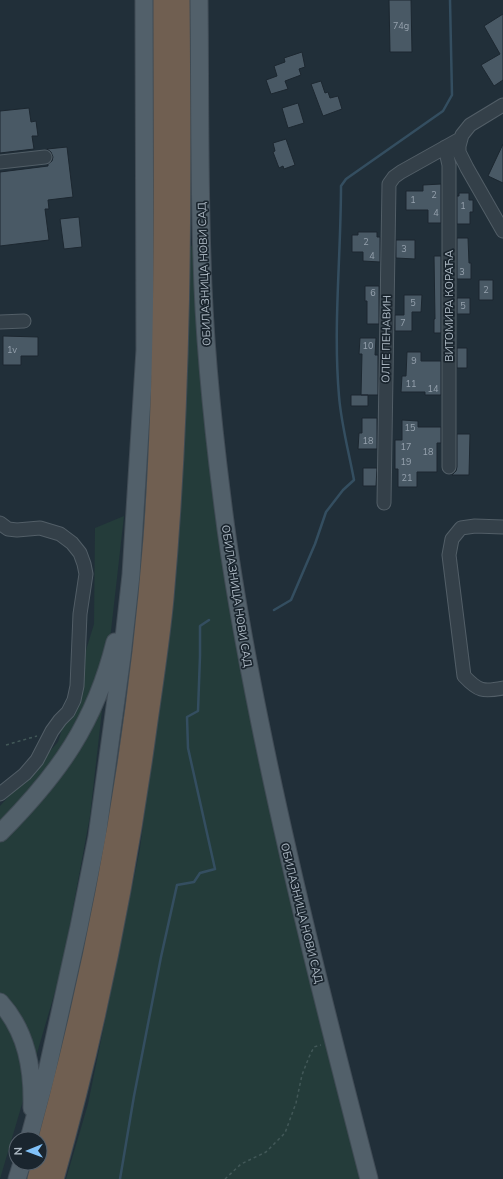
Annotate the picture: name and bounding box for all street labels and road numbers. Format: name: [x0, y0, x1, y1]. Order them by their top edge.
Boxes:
street label: ОБИЛАЗНИЦА НОВИ САД: [194, 202, 214, 346]
street label: ВИТОМИРА КОРАЋА: [442, 250, 456, 362]
street label: ОЛГЕ ПЕНАВИН: [378, 295, 394, 383]
street label: ОБИЛАЗНИЦА НОВИ САД: [219, 524, 255, 668]
street label: ОБИЛАЗНИЦА НОВИ САД: [278, 841, 326, 985]

